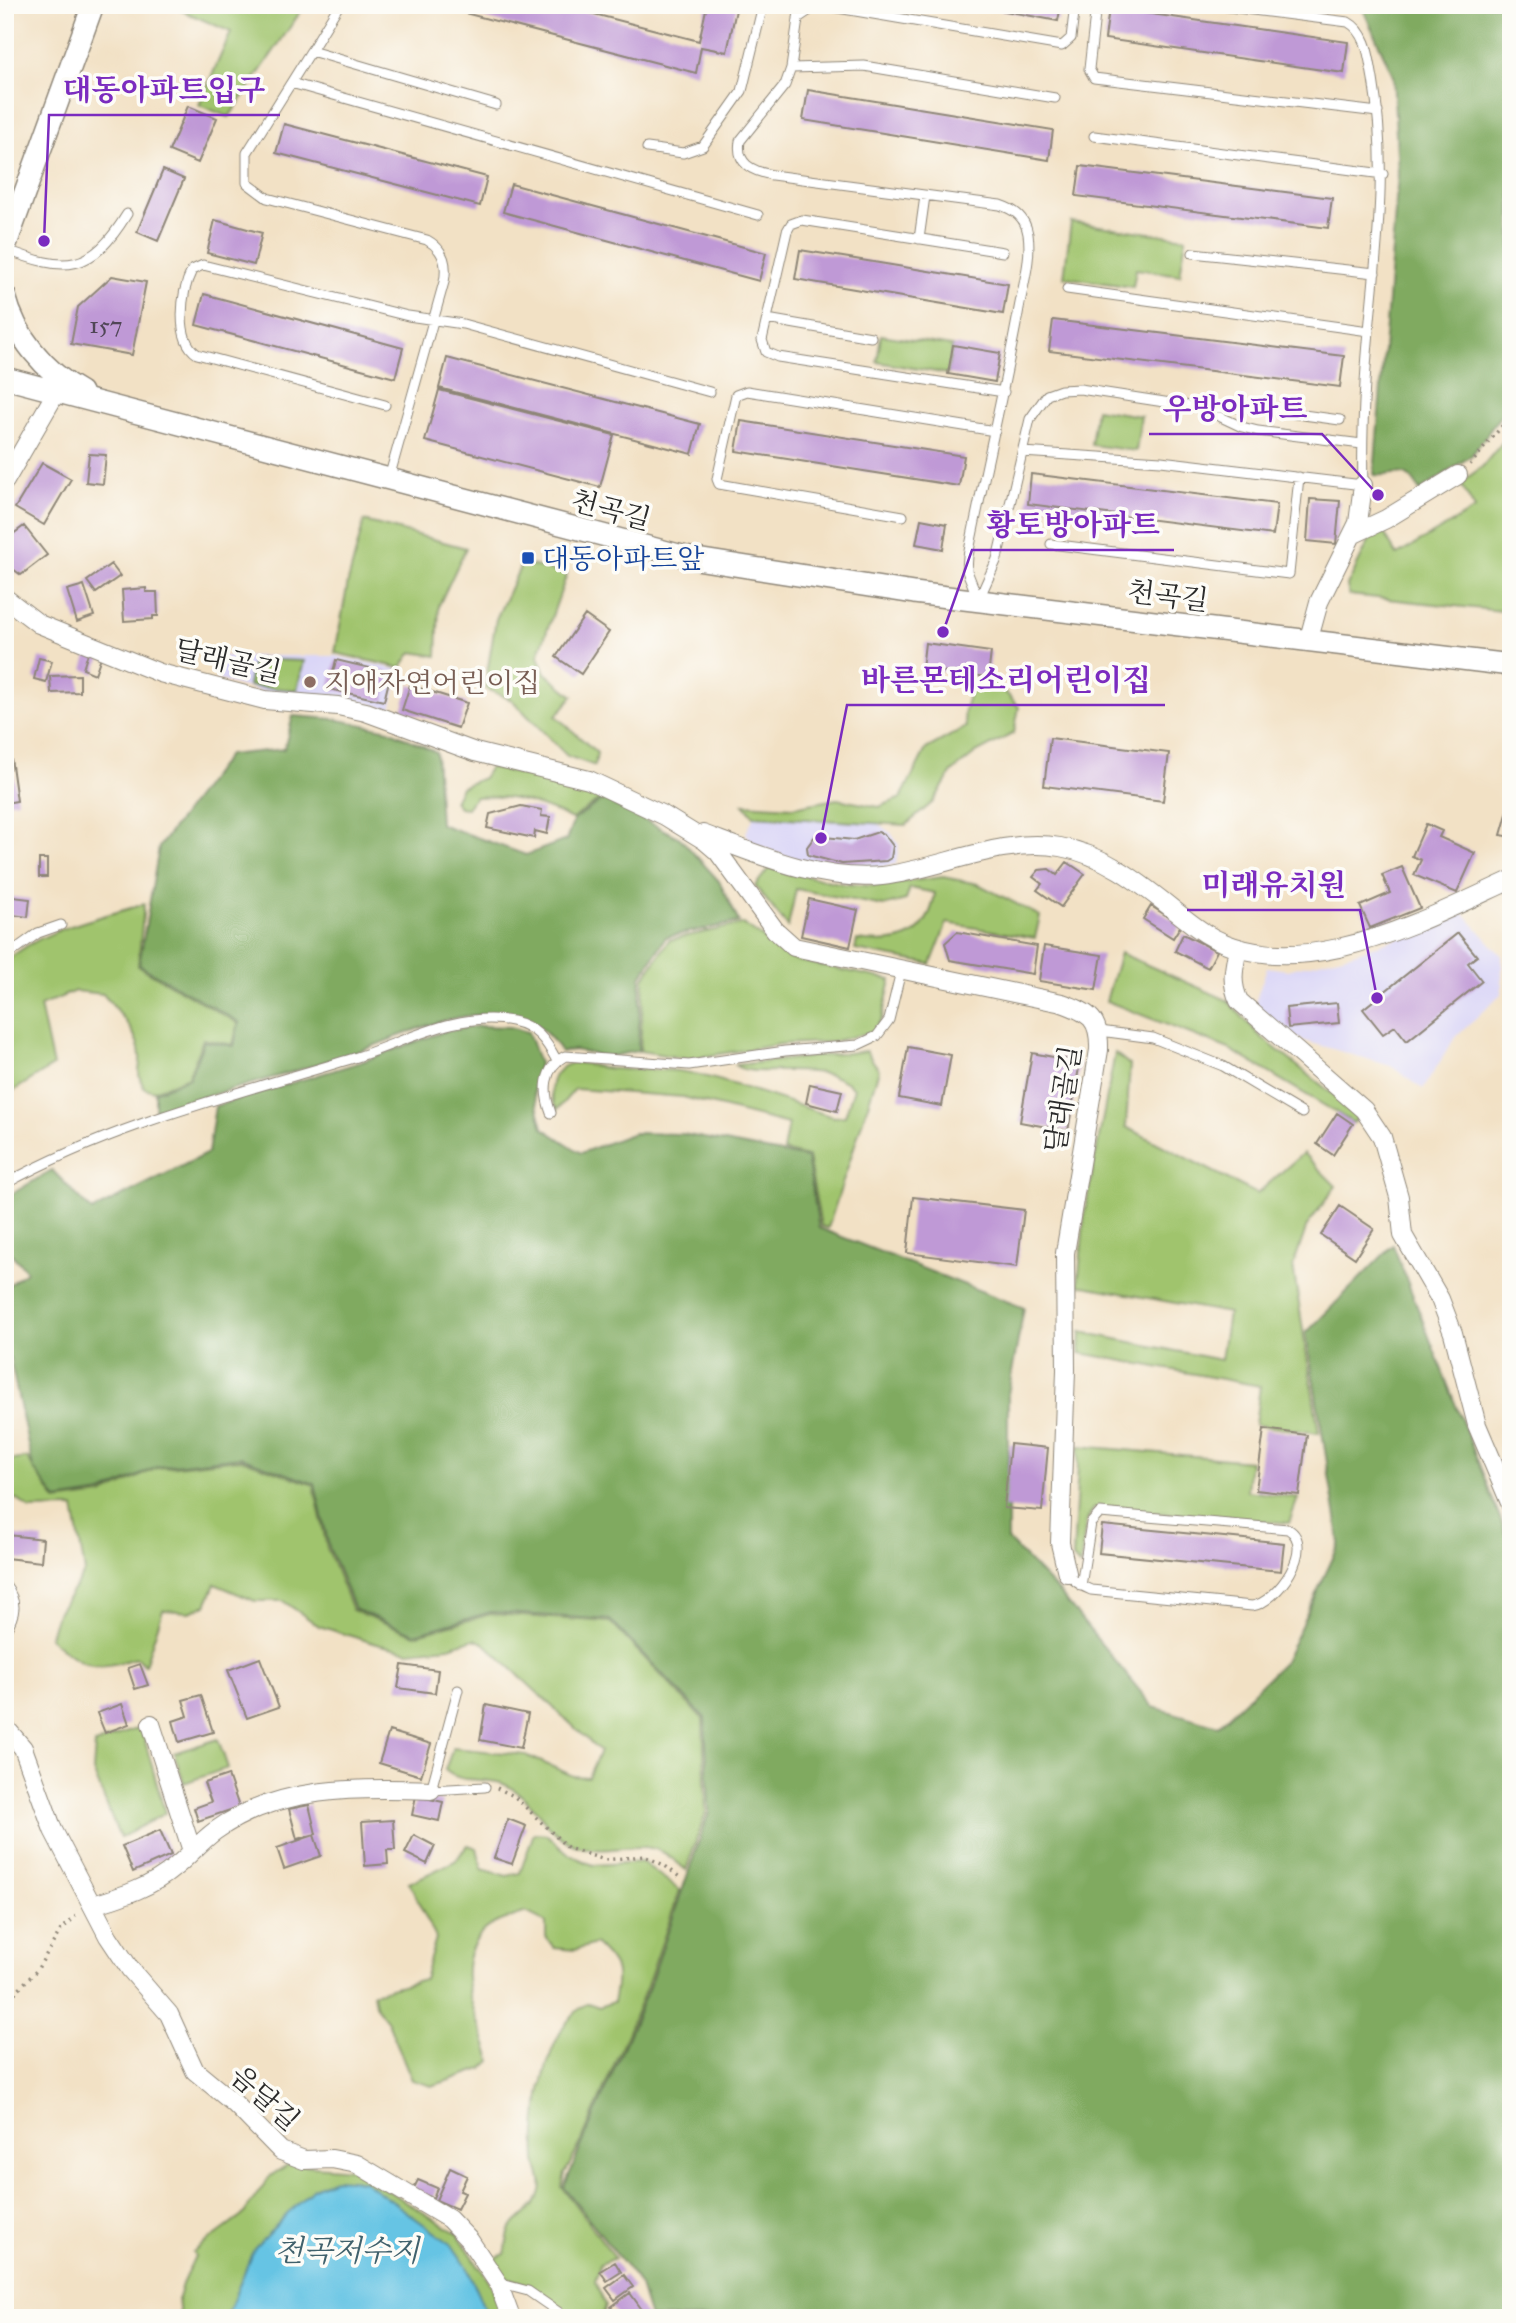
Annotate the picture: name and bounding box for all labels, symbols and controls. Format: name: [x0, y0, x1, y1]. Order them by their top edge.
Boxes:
callout: 대동아파트입구: [49, 64, 280, 115]
text: 대동아파트입구: [63, 72, 265, 108]
house number: 157: [89, 310, 123, 340]
callout: 우방아파트: [1149, 383, 1322, 434]
text: 우방아파트: [1163, 391, 1307, 427]
street label: 천곡길: [567, 483, 655, 537]
callout: 황토방아파트: [972, 499, 1174, 550]
text: 황토방아파트: [986, 507, 1160, 543]
place label: 대동아파트앞: [542, 541, 704, 576]
marker: 대동아파트앞: [520, 550, 536, 566]
street label: 천곡길: [1126, 574, 1210, 618]
street label: 달래골길: [171, 632, 285, 690]
callout: 바른몬테소리어린이집: [847, 654, 1165, 705]
text: 바른몬테소리어린이집: [861, 662, 1151, 698]
place label: 지애자연어린이집: [324, 665, 540, 700]
marker: 지애자연어린이집: [302, 674, 318, 690]
callout: 미래유치원: [1187, 859, 1360, 910]
text: 미래유치원: [1202, 867, 1346, 903]
street label: 달래골길: [1037, 1043, 1089, 1155]
street label: 음달길: [223, 2058, 307, 2138]
water label: 천곡저수지: [275, 2233, 421, 2269]

